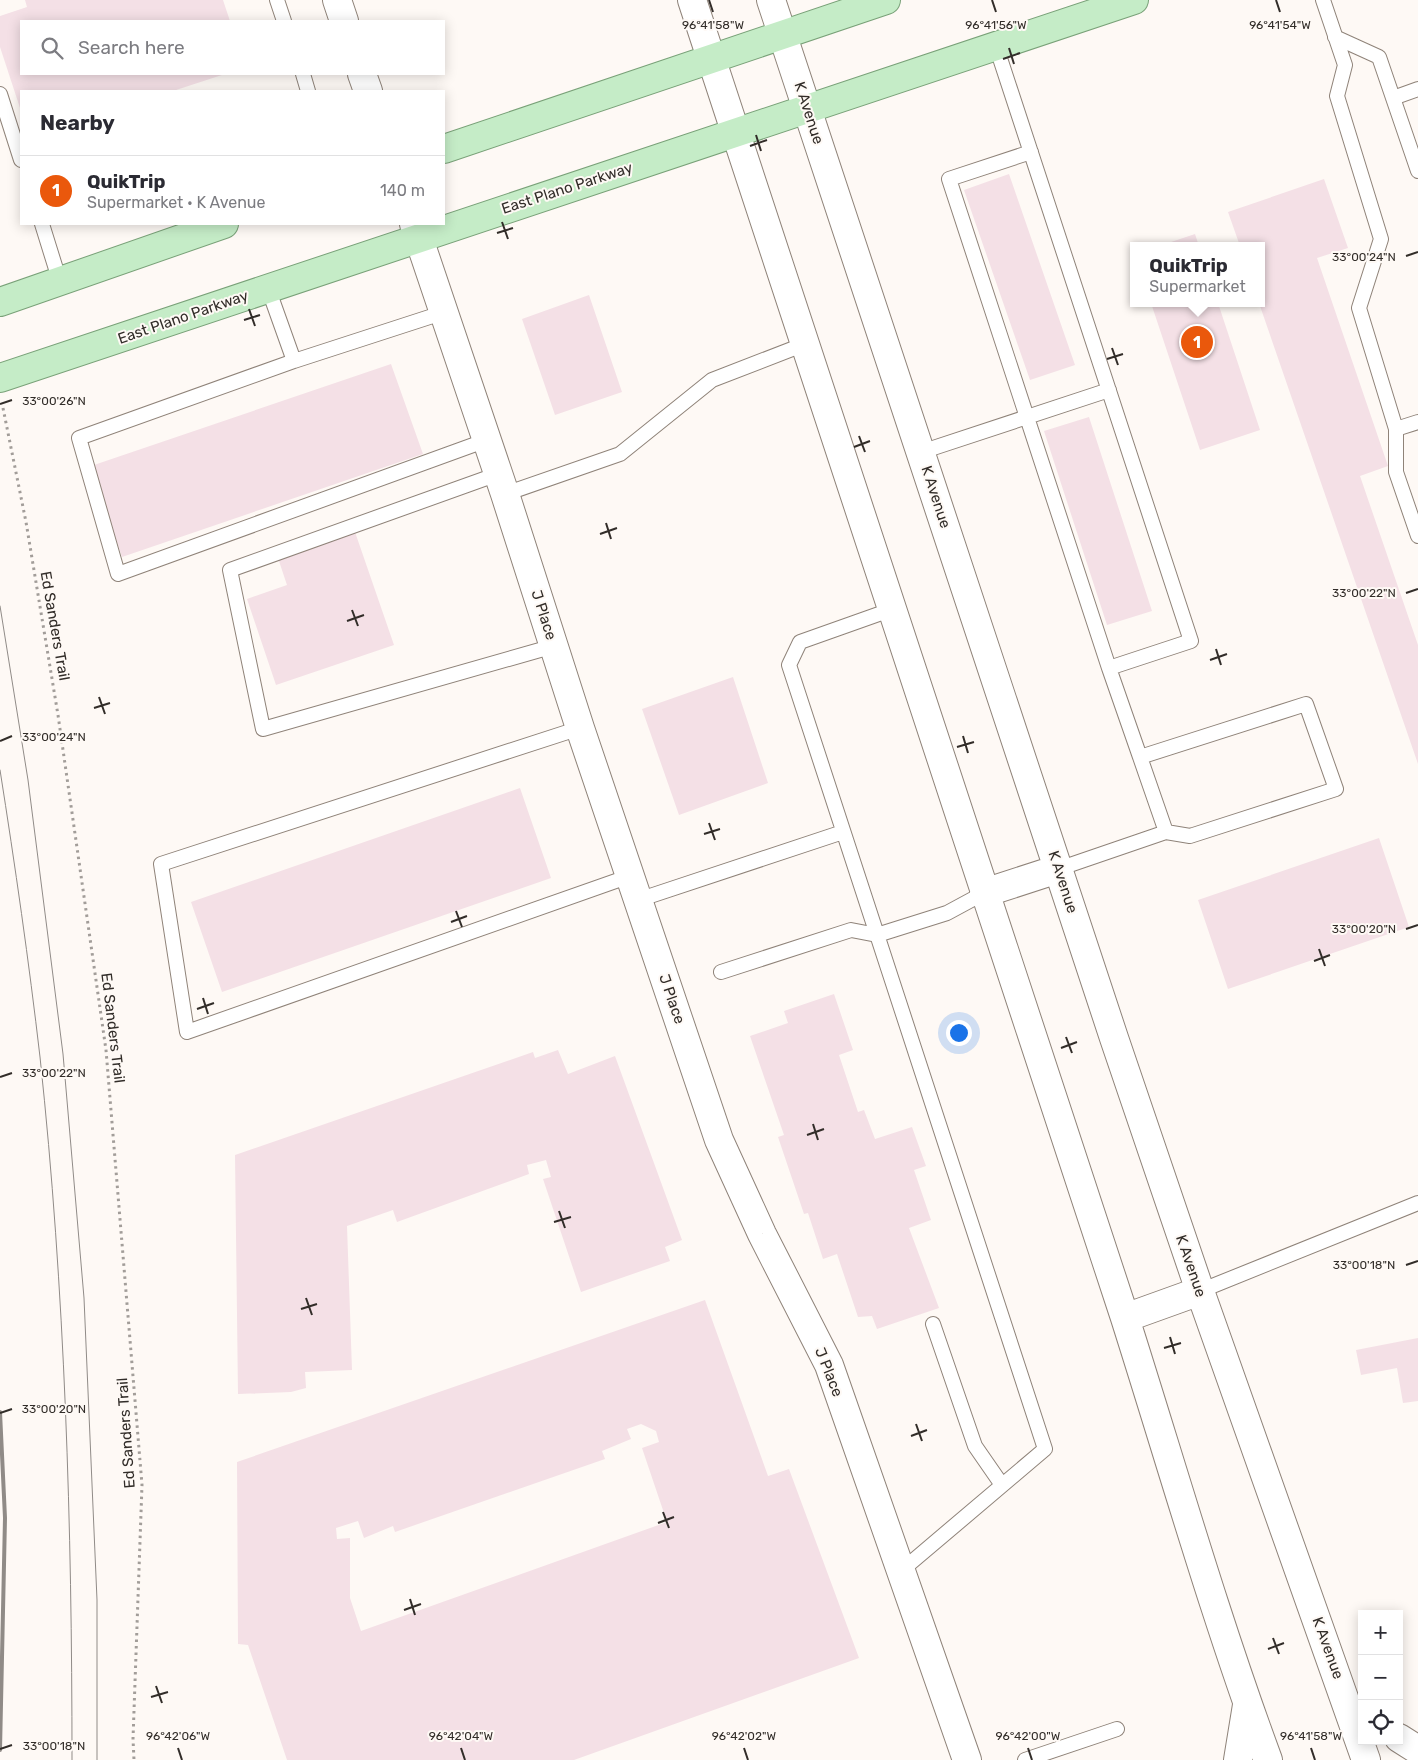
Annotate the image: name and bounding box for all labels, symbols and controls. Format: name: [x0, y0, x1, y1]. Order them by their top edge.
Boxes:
text: 96°41'58"W: [682, 18, 744, 32]
text: 96°41'56"W: [965, 18, 1027, 32]
text: 96°41'54"W: [1249, 18, 1311, 32]
search box: [20, 20, 445, 75]
icon: search: [38, 34, 66, 62]
text: Search here: [78, 36, 185, 59]
street label: K Avenue: [790, 79, 828, 147]
text: Nearby: [40, 110, 115, 135]
street label: East Plano Parkway: [499, 158, 635, 218]
text: QuikTrip: [87, 170, 166, 193]
text: 1: [52, 181, 60, 200]
text: 140 m: [380, 181, 425, 200]
text: Supermarket · K Avenue: [87, 193, 265, 212]
popup: [1130, 242, 1265, 307]
text: 33°00'24"N: [1332, 250, 1396, 264]
text: QuikTrip: [1149, 254, 1228, 277]
text: Supermarket: [1149, 277, 1246, 296]
street label: East Plano Parkway: [115, 286, 251, 348]
pin: 1: [1181, 323, 1213, 361]
text: 33°00'26"N: [22, 394, 86, 408]
street label: K Avenue: [917, 463, 955, 531]
street label: Ed Sanders Trail: [37, 570, 73, 682]
text: 33°00'22"N: [1332, 586, 1396, 600]
street label: J Place: [527, 588, 561, 642]
text: 33°00'24"N: [22, 730, 86, 744]
street label: K Avenue: [1044, 848, 1082, 916]
text: 33°00'20"N: [1332, 922, 1396, 936]
street label: Ed Sanders Trail: [97, 972, 129, 1084]
street label: J Place: [655, 972, 689, 1026]
your location: [946, 1020, 972, 1046]
text: 33°00'22"N: [22, 1066, 86, 1080]
street label: K Avenue: [1172, 1232, 1210, 1300]
text: 33°00'18"N: [1333, 1258, 1395, 1272]
street label: J Place: [811, 1345, 847, 1399]
street label: Ed Sanders Trail: [113, 1377, 139, 1489]
text: 33°00'20"N: [22, 1402, 86, 1416]
map controls: [1358, 1610, 1403, 1745]
button: +: [1358, 1610, 1403, 1655]
street label: K Avenue: [1308, 1615, 1348, 1681]
button: −: [1358, 1655, 1403, 1700]
button: locate: [1358, 1700, 1403, 1745]
text: 96°42'06"W: [146, 1729, 210, 1743]
text: 96°42'04"W: [429, 1729, 494, 1743]
text: 96°42'02"W: [712, 1729, 777, 1743]
text: 96°42'00"W: [996, 1729, 1061, 1743]
text: 96°41'58"W: [1280, 1729, 1342, 1743]
text: 33°00'18"N: [23, 1739, 85, 1753]

